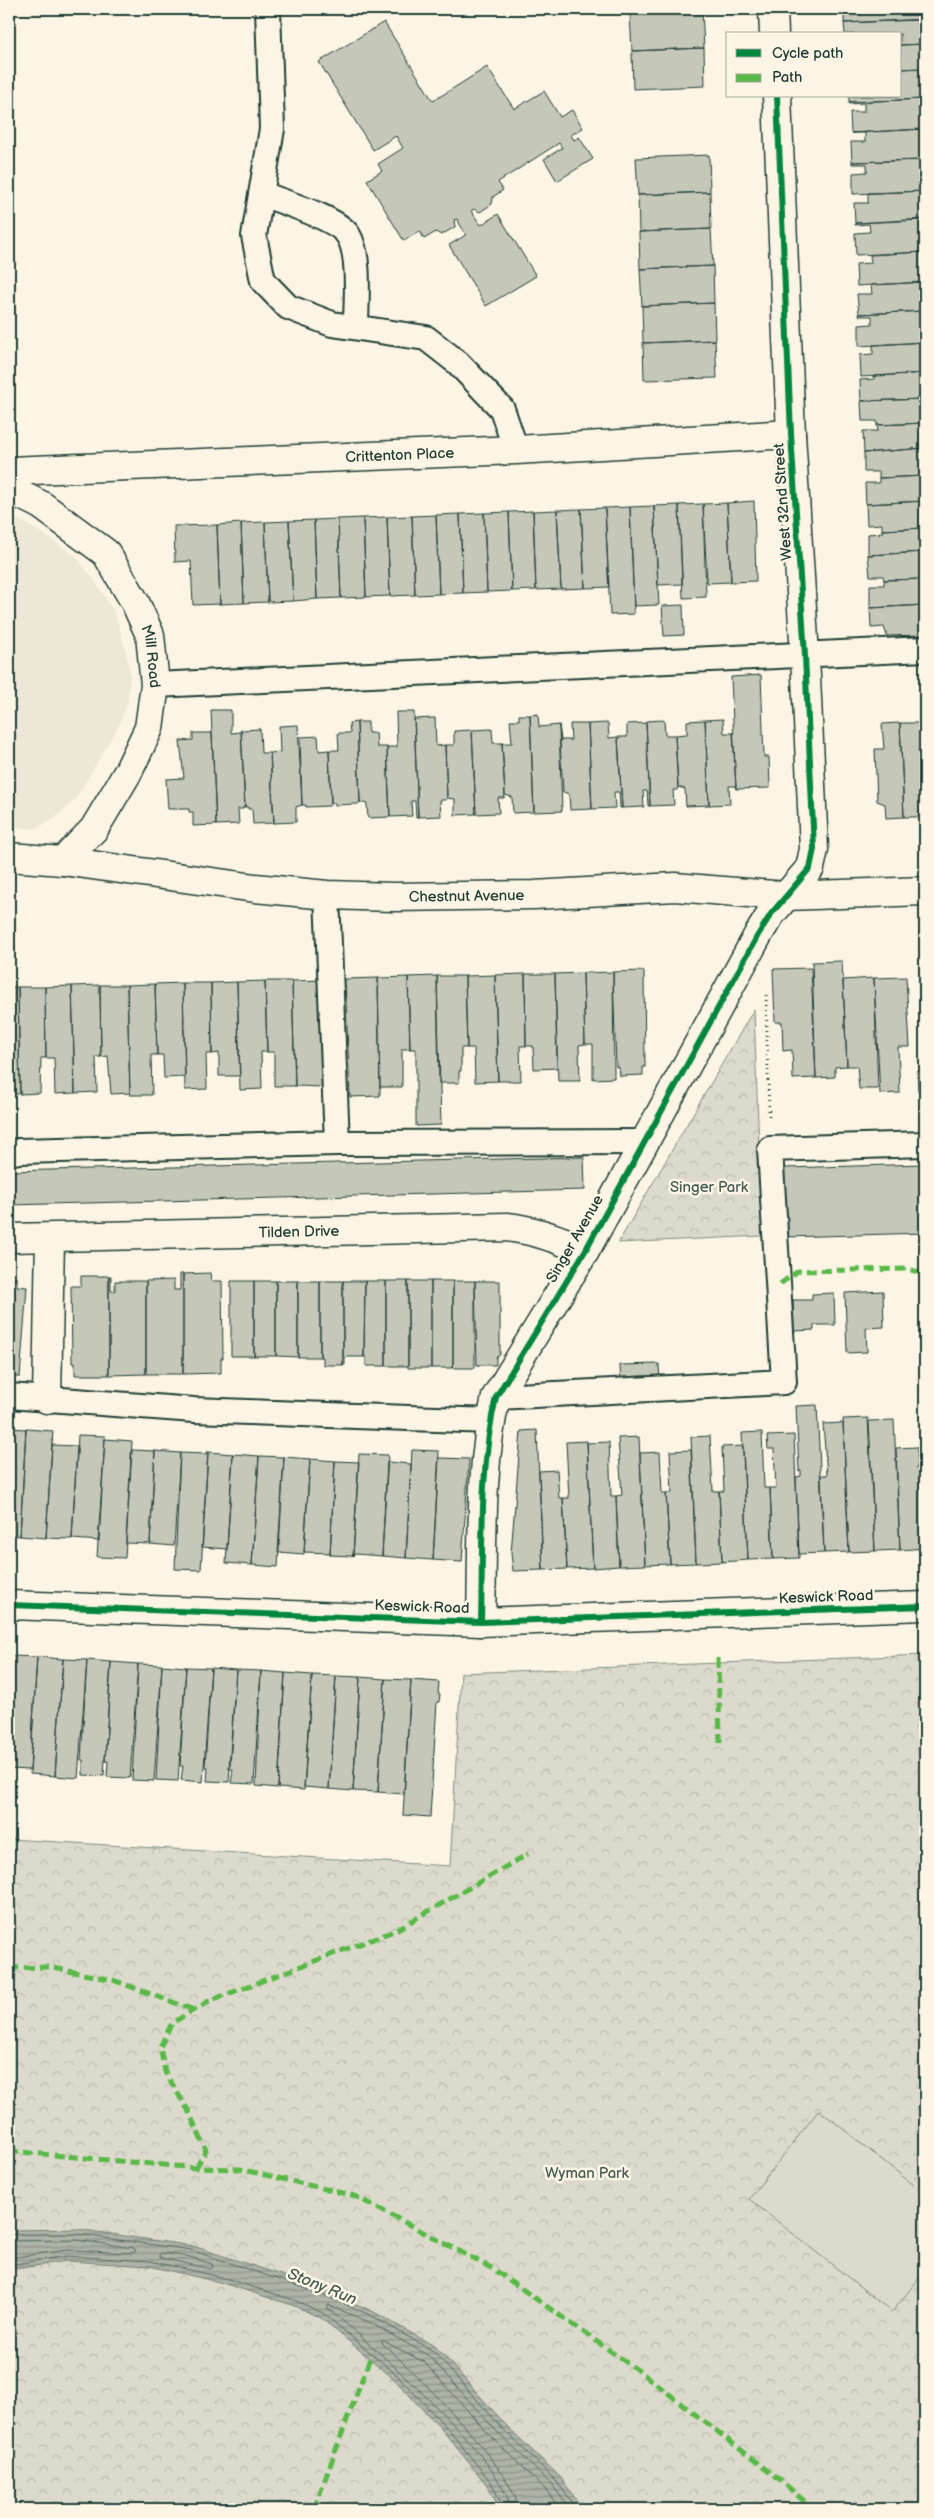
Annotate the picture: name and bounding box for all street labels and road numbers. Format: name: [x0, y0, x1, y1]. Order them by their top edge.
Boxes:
street label: West 32nd Street: [769, 442, 797, 561]
street label: Crittenton Place: [345, 443, 455, 467]
street label: Mill Road: [137, 621, 165, 689]
street label: Chestnut Avenue: [409, 886, 525, 906]
street label: Singer Avenue: [542, 1192, 608, 1286]
street label: Tilden Drive: [258, 1221, 340, 1242]
street label: Keswick Road: [778, 1586, 874, 1608]
street label: Keswick Road: [374, 1596, 470, 1618]

